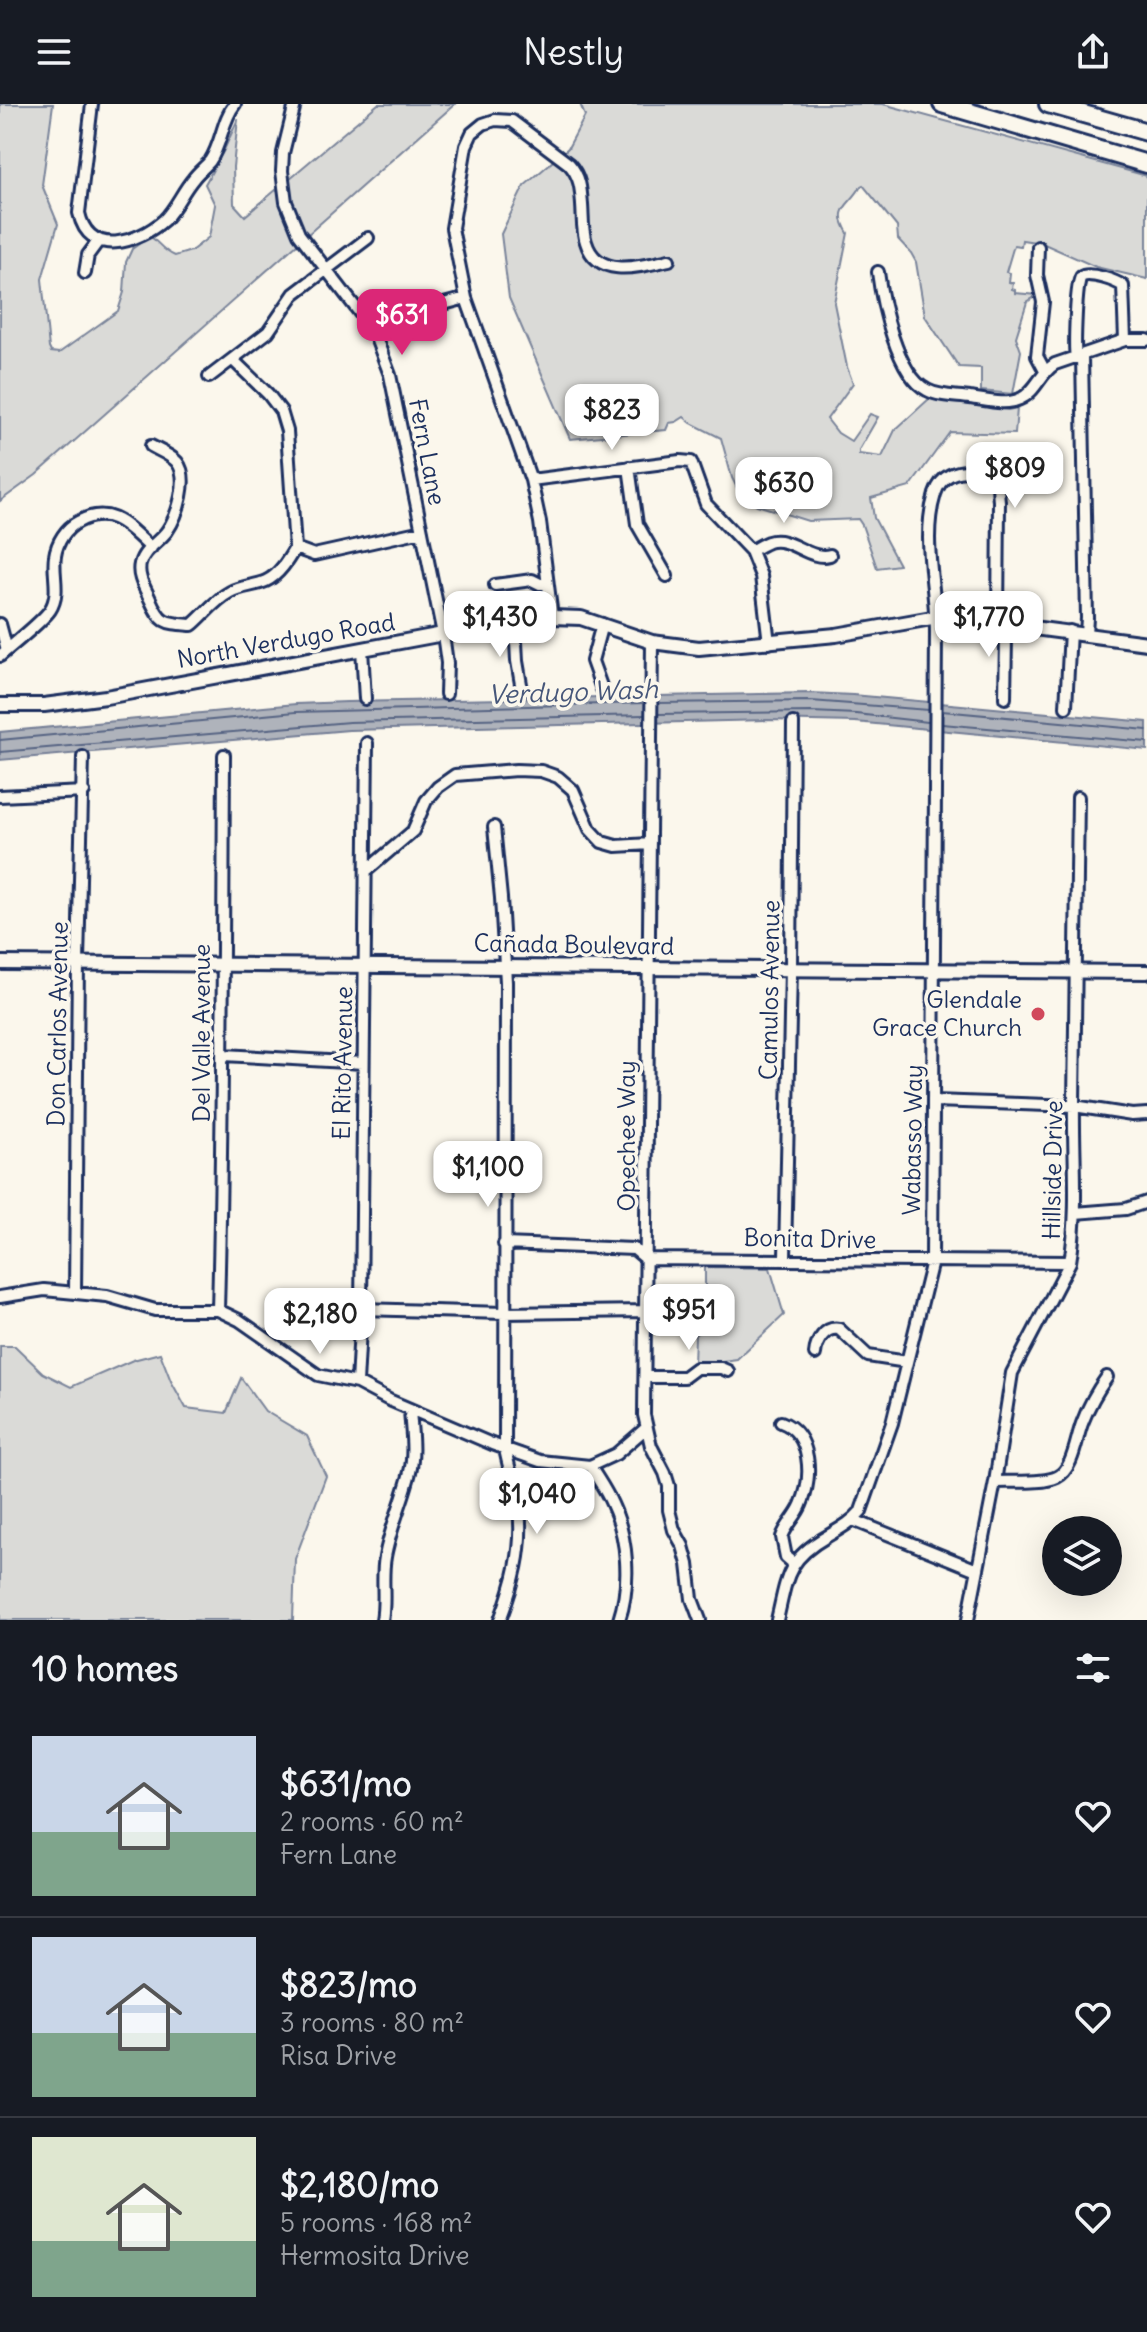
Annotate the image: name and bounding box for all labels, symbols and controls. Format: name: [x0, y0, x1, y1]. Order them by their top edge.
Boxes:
icon: menu: [32, 30, 76, 74]
text: Nestly: [523, 30, 624, 75]
icon: share: [1071, 30, 1115, 74]
pin: $631: [355, 289, 449, 357]
text: $631: [375, 298, 429, 331]
pin: $823: [565, 384, 659, 452]
text: $823: [583, 393, 641, 426]
street label: Fern Lane: [403, 396, 453, 508]
pin: $809: [968, 442, 1062, 510]
text: $809: [984, 451, 1046, 484]
pin: $630: [737, 457, 831, 525]
text: $630: [753, 466, 815, 499]
pin: $1,430: [435, 591, 565, 659]
pin: $1,770: [924, 591, 1054, 659]
text: $1,430: [462, 600, 538, 633]
text: $1,770: [953, 600, 1025, 633]
street label: North Verdugo Road: [175, 606, 397, 674]
water label: Verdugo Wash: [488, 672, 659, 711]
street label: Camulos Avenue: [752, 900, 786, 1080]
street label: Don Carlos Avenue: [40, 921, 74, 1127]
street label: Cañada Boulevard: [473, 927, 675, 961]
street label: Del Valle Avenue: [186, 944, 216, 1122]
place label: Glendale Grace Church: [872, 984, 1022, 1042]
street label: El Rito Avenue: [326, 986, 358, 1140]
marker: Glendale Grace Church: [1029, 1005, 1047, 1023]
street label: Opechee Way: [611, 1060, 641, 1212]
street label: Wabasso Way: [896, 1064, 928, 1216]
street label: Hillside Drive: [1036, 1100, 1068, 1240]
pin: $1,100: [423, 1141, 553, 1209]
text: $1,100: [451, 1150, 525, 1183]
street label: Bonita Drive: [743, 1222, 877, 1254]
pin: $951: [642, 1284, 736, 1352]
pin: $2,180: [255, 1288, 385, 1356]
text: $951: [662, 1293, 716, 1326]
text: $2,180: [282, 1297, 358, 1330]
pin: $1,040: [472, 1468, 602, 1536]
text: $1,040: [498, 1477, 577, 1510]
map controls: [1042, 1516, 1122, 1596]
button: layers: [1042, 1516, 1122, 1596]
icon: filters: [1071, 1646, 1115, 1690]
text: 10 homes: [32, 1647, 178, 1690]
text: $631/mo: [280, 1762, 412, 1805]
icon: home: [96, 1768, 192, 1864]
icon: heart: [1071, 1794, 1115, 1838]
text: 2 rooms · 60 m²: [280, 1805, 464, 1838]
text: Fern Lane: [280, 1838, 397, 1871]
text: $823/mo: [280, 1963, 417, 2006]
icon: home: [96, 1969, 192, 2065]
icon: heart: [1071, 1995, 1115, 2039]
text: 3 rooms · 80 m²: [280, 2006, 464, 2039]
text: Risa Drive: [280, 2039, 397, 2072]
text: $2,180/mo: [280, 2163, 439, 2206]
icon: home: [96, 2169, 192, 2265]
icon: heart: [1071, 2195, 1115, 2239]
text: 5 rooms · 168 m²: [280, 2206, 473, 2239]
text: Hermosita Drive: [280, 2239, 469, 2272]

